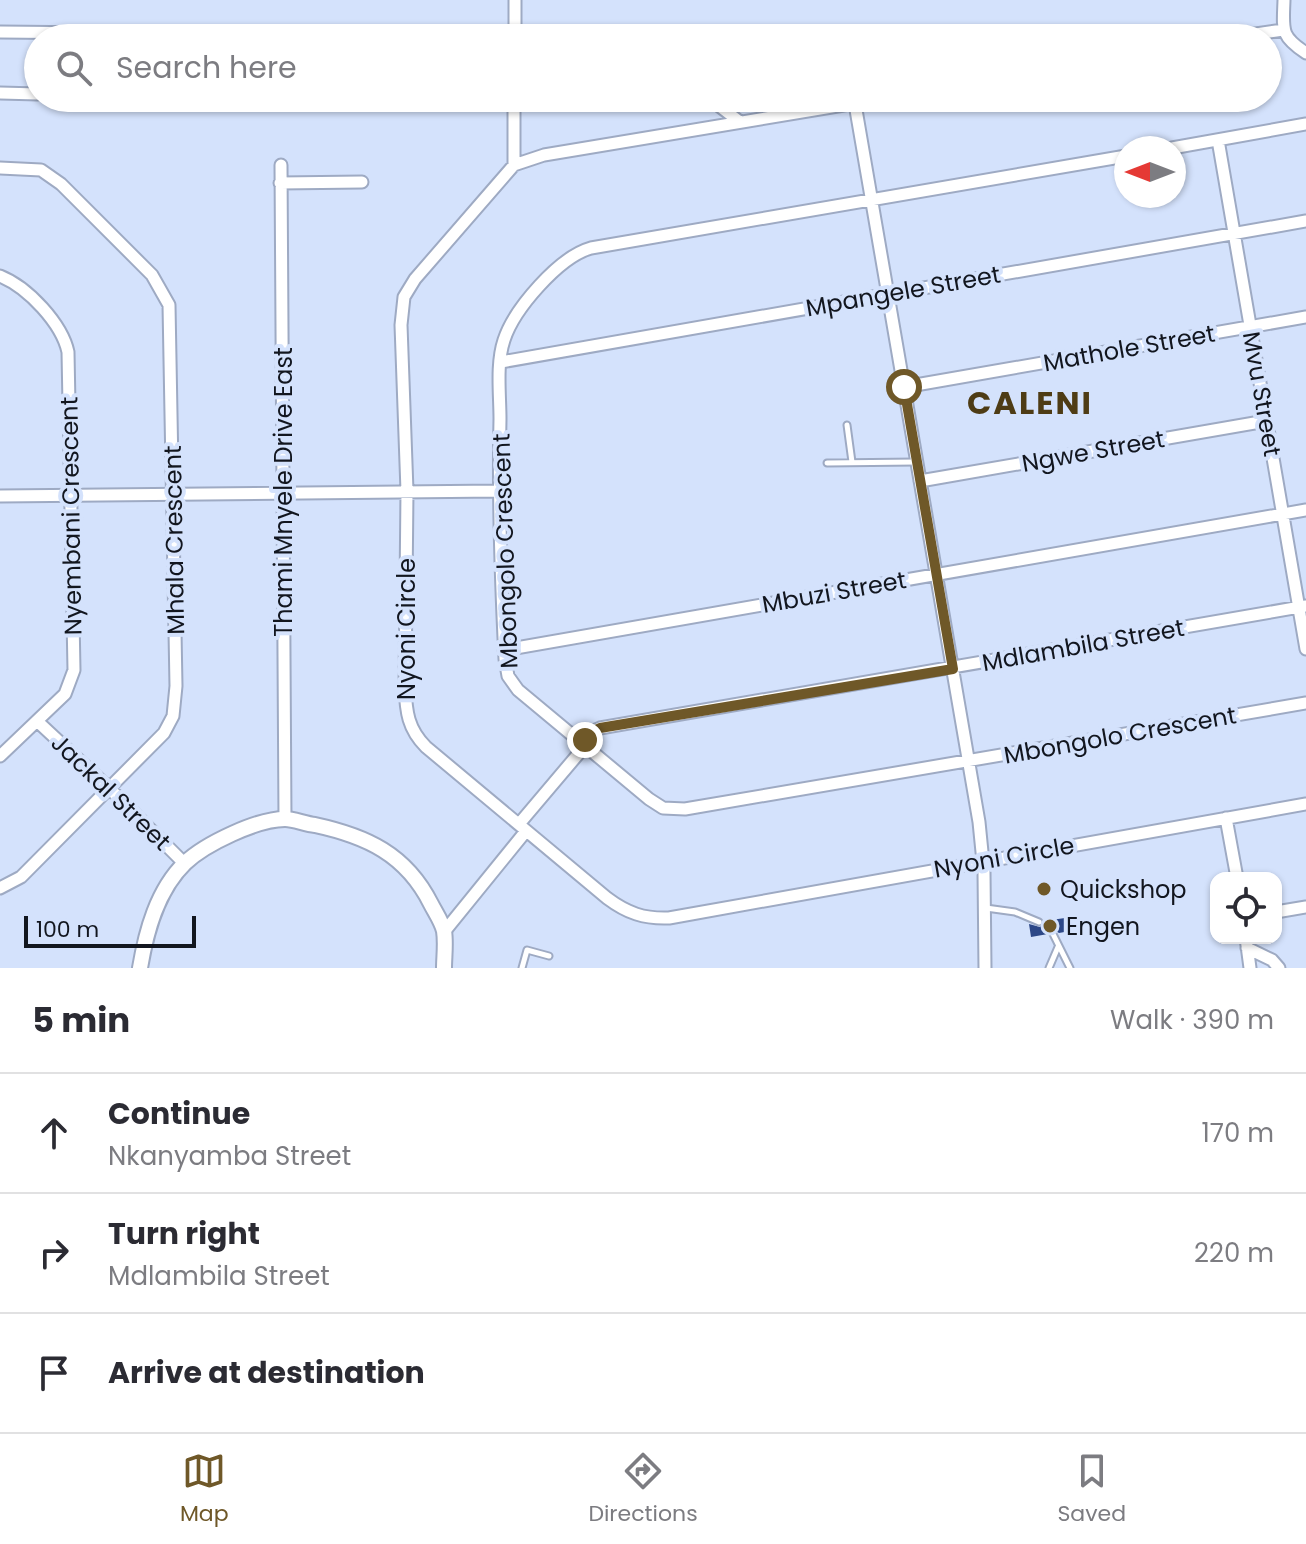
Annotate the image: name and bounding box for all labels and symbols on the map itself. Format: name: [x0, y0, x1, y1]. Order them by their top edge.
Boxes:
north arrow: [1114, 136, 1186, 208]
street label: Mpangele Street: [803, 258, 1003, 324]
street label: Mathole Street: [1041, 317, 1217, 379]
street label: Mvu Street: [1235, 329, 1289, 459]
street label: Thami Mnyele Drive East: [267, 347, 300, 637]
route start: [886, 369, 922, 405]
district label: CALENI: [967, 380, 1093, 425]
street label: Nyembani Crescent: [52, 396, 90, 636]
street label: Ngwe Street: [1019, 422, 1167, 480]
street label: Mbongolo Crescent: [484, 433, 526, 669]
street label: Mhala Crescent: [156, 445, 192, 635]
street label: Nyoni Circle: [390, 558, 423, 700]
street label: Mbuzi Street: [759, 563, 909, 621]
street label: Mdlambila Street: [979, 611, 1187, 679]
street label: Mbongolo Crescent: [1001, 698, 1239, 772]
route end: [567, 722, 603, 758]
street label: Jackal Street: [44, 726, 178, 858]
street label: Nyoni Circle: [931, 828, 1077, 886]
place label: Quickshop: [1060, 873, 1187, 906]
marker: Quickshop: [1035, 880, 1053, 898]
place label: Engen: [1066, 910, 1140, 943]
scale bar: [24, 912, 196, 948]
marker: Engen: [1041, 917, 1059, 935]

